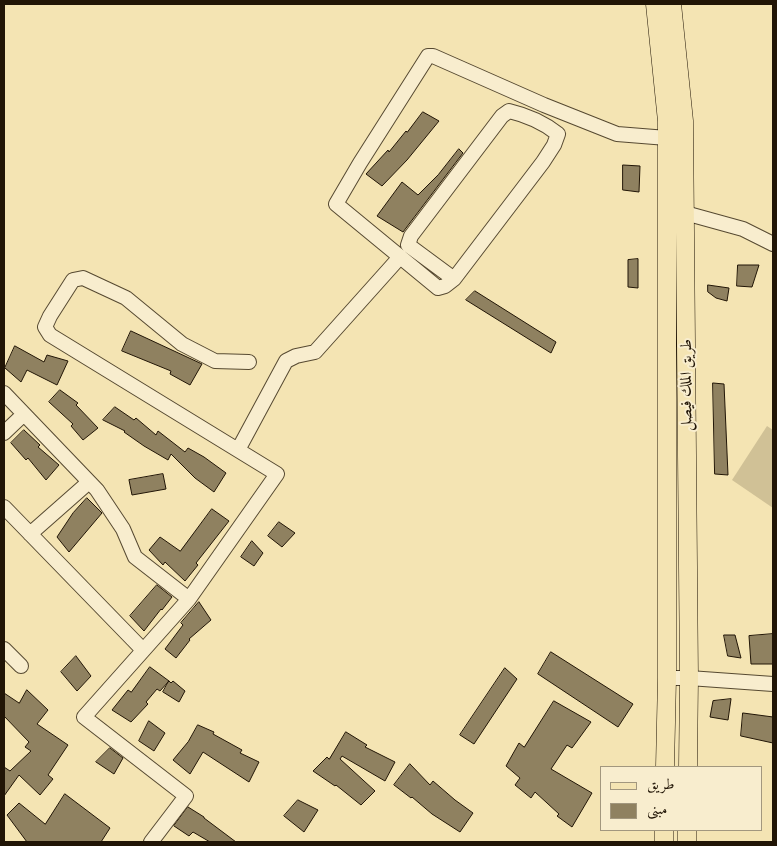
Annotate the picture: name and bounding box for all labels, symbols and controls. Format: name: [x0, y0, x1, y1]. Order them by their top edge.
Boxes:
street label: طريق الملك فيصل: [677, 339, 697, 431]
legend: [600, 766, 762, 831]
text: طريق: [647, 775, 674, 793]
text: مبنى: [647, 800, 667, 818]

